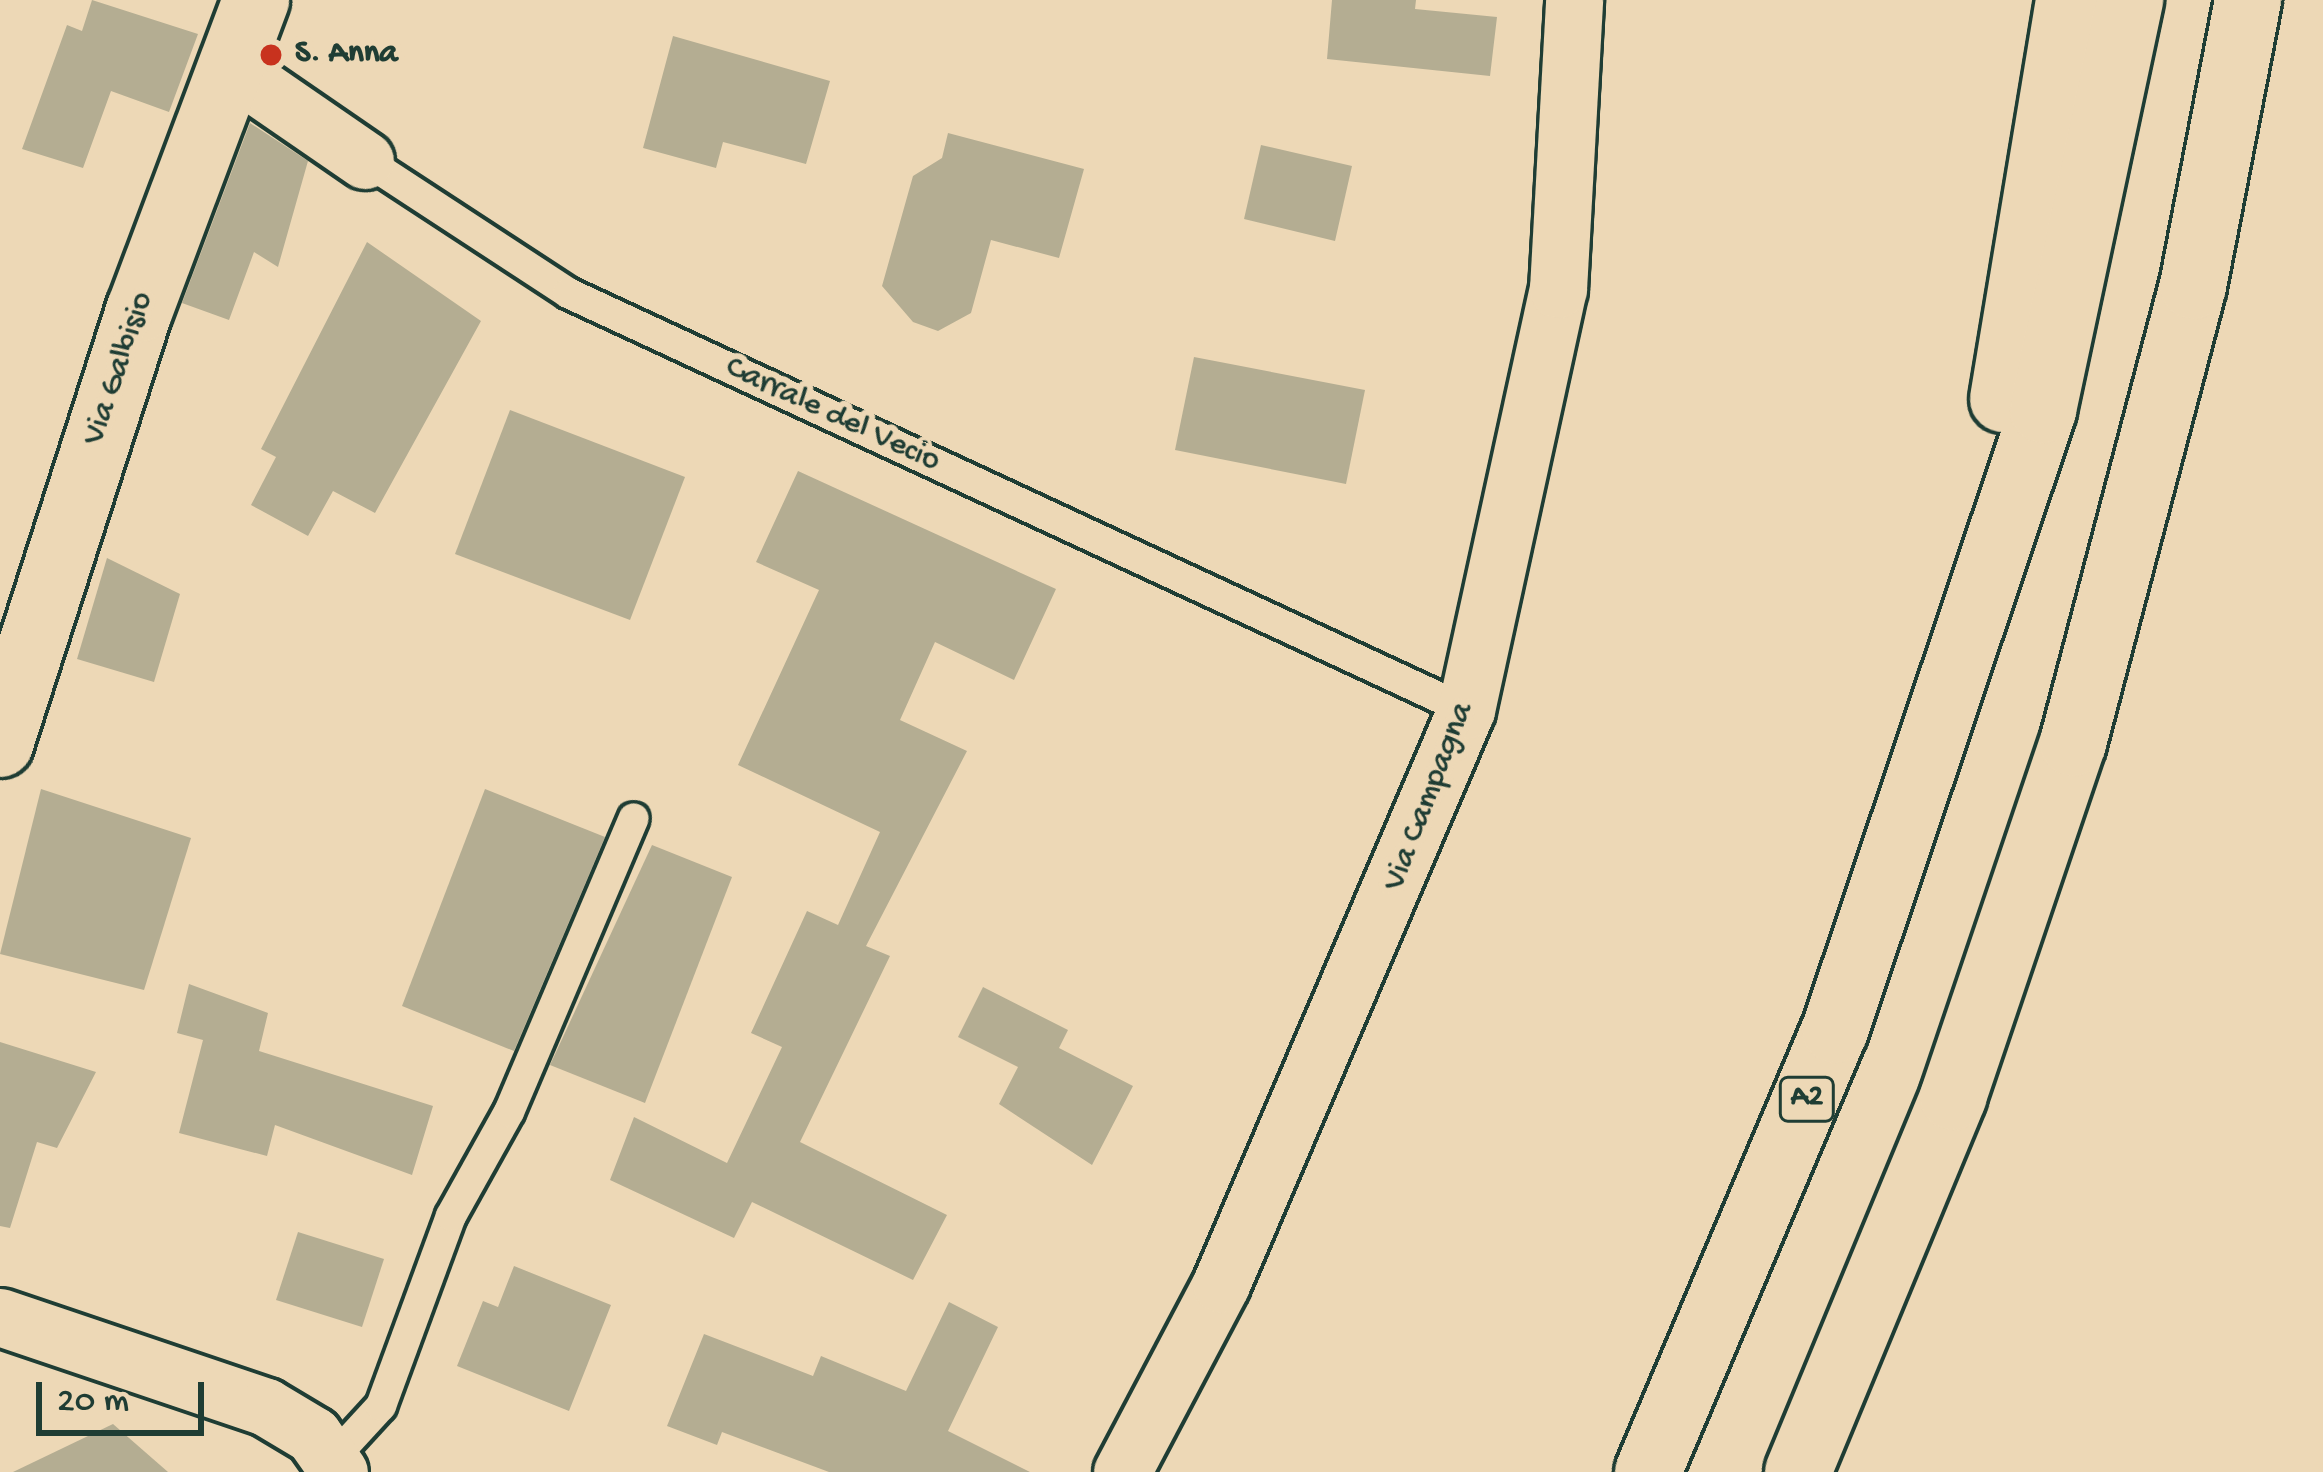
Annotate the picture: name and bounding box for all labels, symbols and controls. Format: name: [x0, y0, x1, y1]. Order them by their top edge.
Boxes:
place label: S. Anna: [295, 35, 398, 75]
marker: S. Anna: [258, 42, 284, 68]
street label: Via Galbisio: [75, 287, 165, 451]
street label: Carrale del Vecio: [718, 349, 946, 483]
street label: Via Campagna: [1376, 697, 1484, 897]
road number: A2: [1777, 1075, 1837, 1123]
scale bar: [42, 1358, 210, 1432]
text: 20 m: [57, 1381, 129, 1424]

